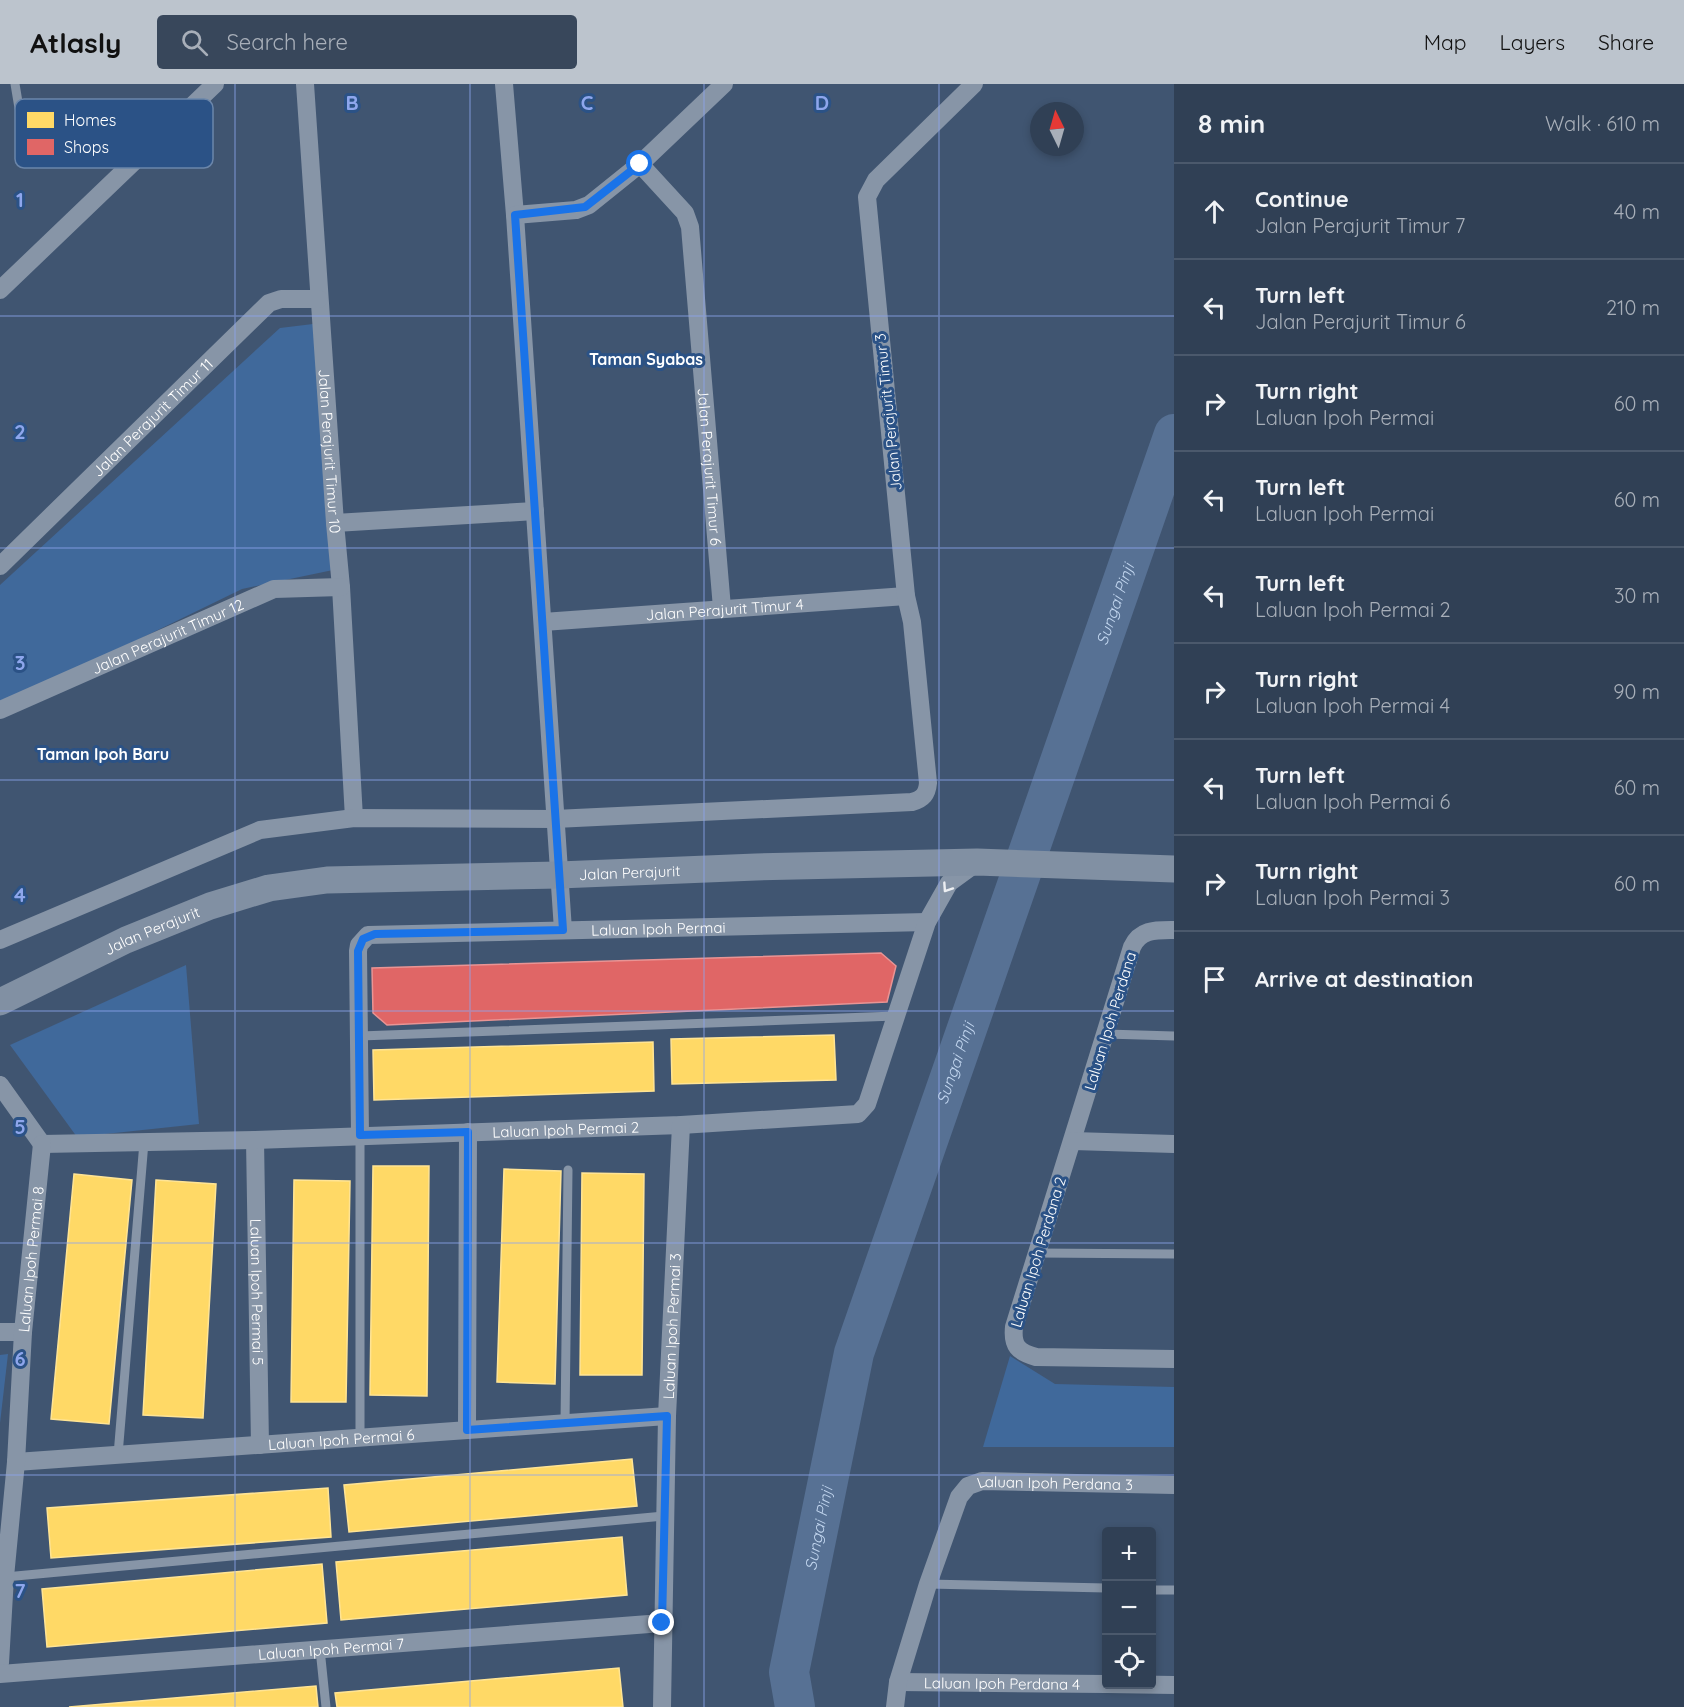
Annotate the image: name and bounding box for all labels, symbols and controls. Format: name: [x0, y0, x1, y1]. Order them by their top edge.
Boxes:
search box: [157, 15, 577, 69]
text: Atlasly: [30, 25, 121, 60]
icon: search: [178, 26, 211, 59]
text: Search here: [226, 28, 348, 56]
text: Map: [1424, 29, 1467, 55]
text: Layers: [1500, 29, 1565, 55]
text: Share: [1598, 29, 1654, 55]
text: B: [345, 90, 359, 115]
text: C: [581, 90, 594, 115]
text: D: [815, 90, 829, 115]
legend: [15, 99, 213, 168]
north arrow: [1030, 102, 1084, 156]
text: 8 min: [1198, 107, 1265, 140]
text: Homes: [64, 110, 116, 130]
text: Walk · 610 m: [1545, 111, 1660, 136]
text: Shops: [64, 137, 109, 157]
route start: [626, 150, 652, 176]
text: Continue: [1255, 185, 1349, 213]
text: 1: [16, 187, 24, 212]
icon: ahead: [1198, 195, 1231, 228]
text: 40 m: [1614, 199, 1660, 224]
text: Jalan Perajurit Timur 7: [1255, 213, 1465, 238]
text: Turn left: [1255, 281, 1345, 309]
icon: left: [1198, 291, 1231, 324]
text: 210 m: [1606, 295, 1660, 320]
text: Jalan Perajurit Timur 6: [1255, 309, 1466, 334]
street label: Jalan Perajurit Timur 3: [870, 332, 906, 492]
district label: Taman Syabas: [589, 349, 703, 369]
street label: Jalan Perajurit Timur 11: [88, 354, 217, 480]
street label: Jalan Perajurit Timur 10: [315, 368, 345, 534]
text: Turn right: [1255, 377, 1359, 405]
street label: Jalan Perajurit Timur 6: [694, 387, 726, 546]
icon: right: [1198, 387, 1231, 420]
text: 60 m: [1614, 391, 1660, 416]
text: Laluan Ipoh Permai: [1255, 405, 1434, 430]
text: 2: [14, 419, 26, 444]
text: Turn left: [1255, 473, 1345, 501]
icon: left: [1198, 483, 1231, 516]
text: 60 m: [1614, 487, 1660, 512]
text: Laluan Ipoh Permai: [1255, 501, 1434, 526]
water label: Sungai Pinji: [1091, 559, 1139, 647]
text: Turn left: [1255, 569, 1345, 597]
icon: left: [1198, 579, 1231, 612]
text: 30 m: [1614, 583, 1660, 608]
street label: Jalan Perajurit Timur 12: [89, 594, 246, 678]
street label: Jalan Perajurit Timur 4: [645, 594, 804, 624]
text: Laluan Ipoh Permai 2: [1255, 597, 1451, 622]
text: 3: [15, 650, 25, 675]
text: Turn right: [1255, 665, 1359, 693]
icon: right: [1198, 675, 1231, 708]
text: 90 m: [1613, 679, 1660, 704]
text: Laluan Ipoh Permai 4: [1255, 693, 1450, 718]
district label: Taman Ipoh Baru: [37, 744, 169, 764]
text: Turn left: [1255, 761, 1345, 789]
icon: left: [1198, 771, 1231, 804]
text: 60 m: [1614, 775, 1660, 800]
text: Laluan Ipoh Permai 6: [1255, 789, 1450, 814]
text: Turn right: [1255, 857, 1359, 885]
street label: Jalan Perajurit: [578, 861, 681, 884]
icon: right: [1198, 867, 1231, 900]
text: 60 m: [1614, 871, 1660, 896]
one-way arrow: [944, 881, 955, 892]
text: 4: [14, 882, 26, 907]
text: Laluan Ipoh Permai 3: [1255, 885, 1450, 910]
street label: Jalan Perajurit: [101, 902, 202, 959]
street label: Laluan Ipoh Permai: [591, 917, 726, 939]
street label: Laluan Ipoh Perdana: [1080, 949, 1140, 1093]
icon: arrive: [1198, 963, 1231, 996]
text: Arrive at destination: [1255, 965, 1473, 993]
water label: Sungai Pinji: [932, 1018, 979, 1106]
text: 5: [14, 1114, 26, 1139]
street label: Laluan Ipoh Permai 2: [492, 1117, 640, 1141]
street label: Laluan Ipoh Perdana 2: [1006, 1174, 1070, 1330]
street label: Laluan Ipoh Permai 8: [14, 1185, 47, 1333]
street label: Laluan Ipoh Permai 5: [247, 1218, 268, 1366]
street label: Laluan Ipoh Permai 3: [658, 1252, 684, 1400]
text: 6: [14, 1346, 26, 1371]
street label: Laluan Ipoh Permai 6: [267, 1424, 415, 1454]
street label: Laluan Ipoh Perdana 3: [974, 1471, 1133, 1494]
water label: Sungai Pinji: [800, 1483, 837, 1572]
map controls: [1102, 1527, 1156, 1689]
button: +: [1102, 1527, 1156, 1581]
text: 7: [15, 1578, 26, 1603]
button: −: [1102, 1581, 1156, 1635]
route end: [648, 1609, 674, 1635]
street label: Laluan Ipoh Permai 7: [257, 1633, 405, 1664]
button: locate: [1102, 1635, 1156, 1689]
street label: Laluan Ipoh Perdana 4: [924, 1673, 1080, 1693]

